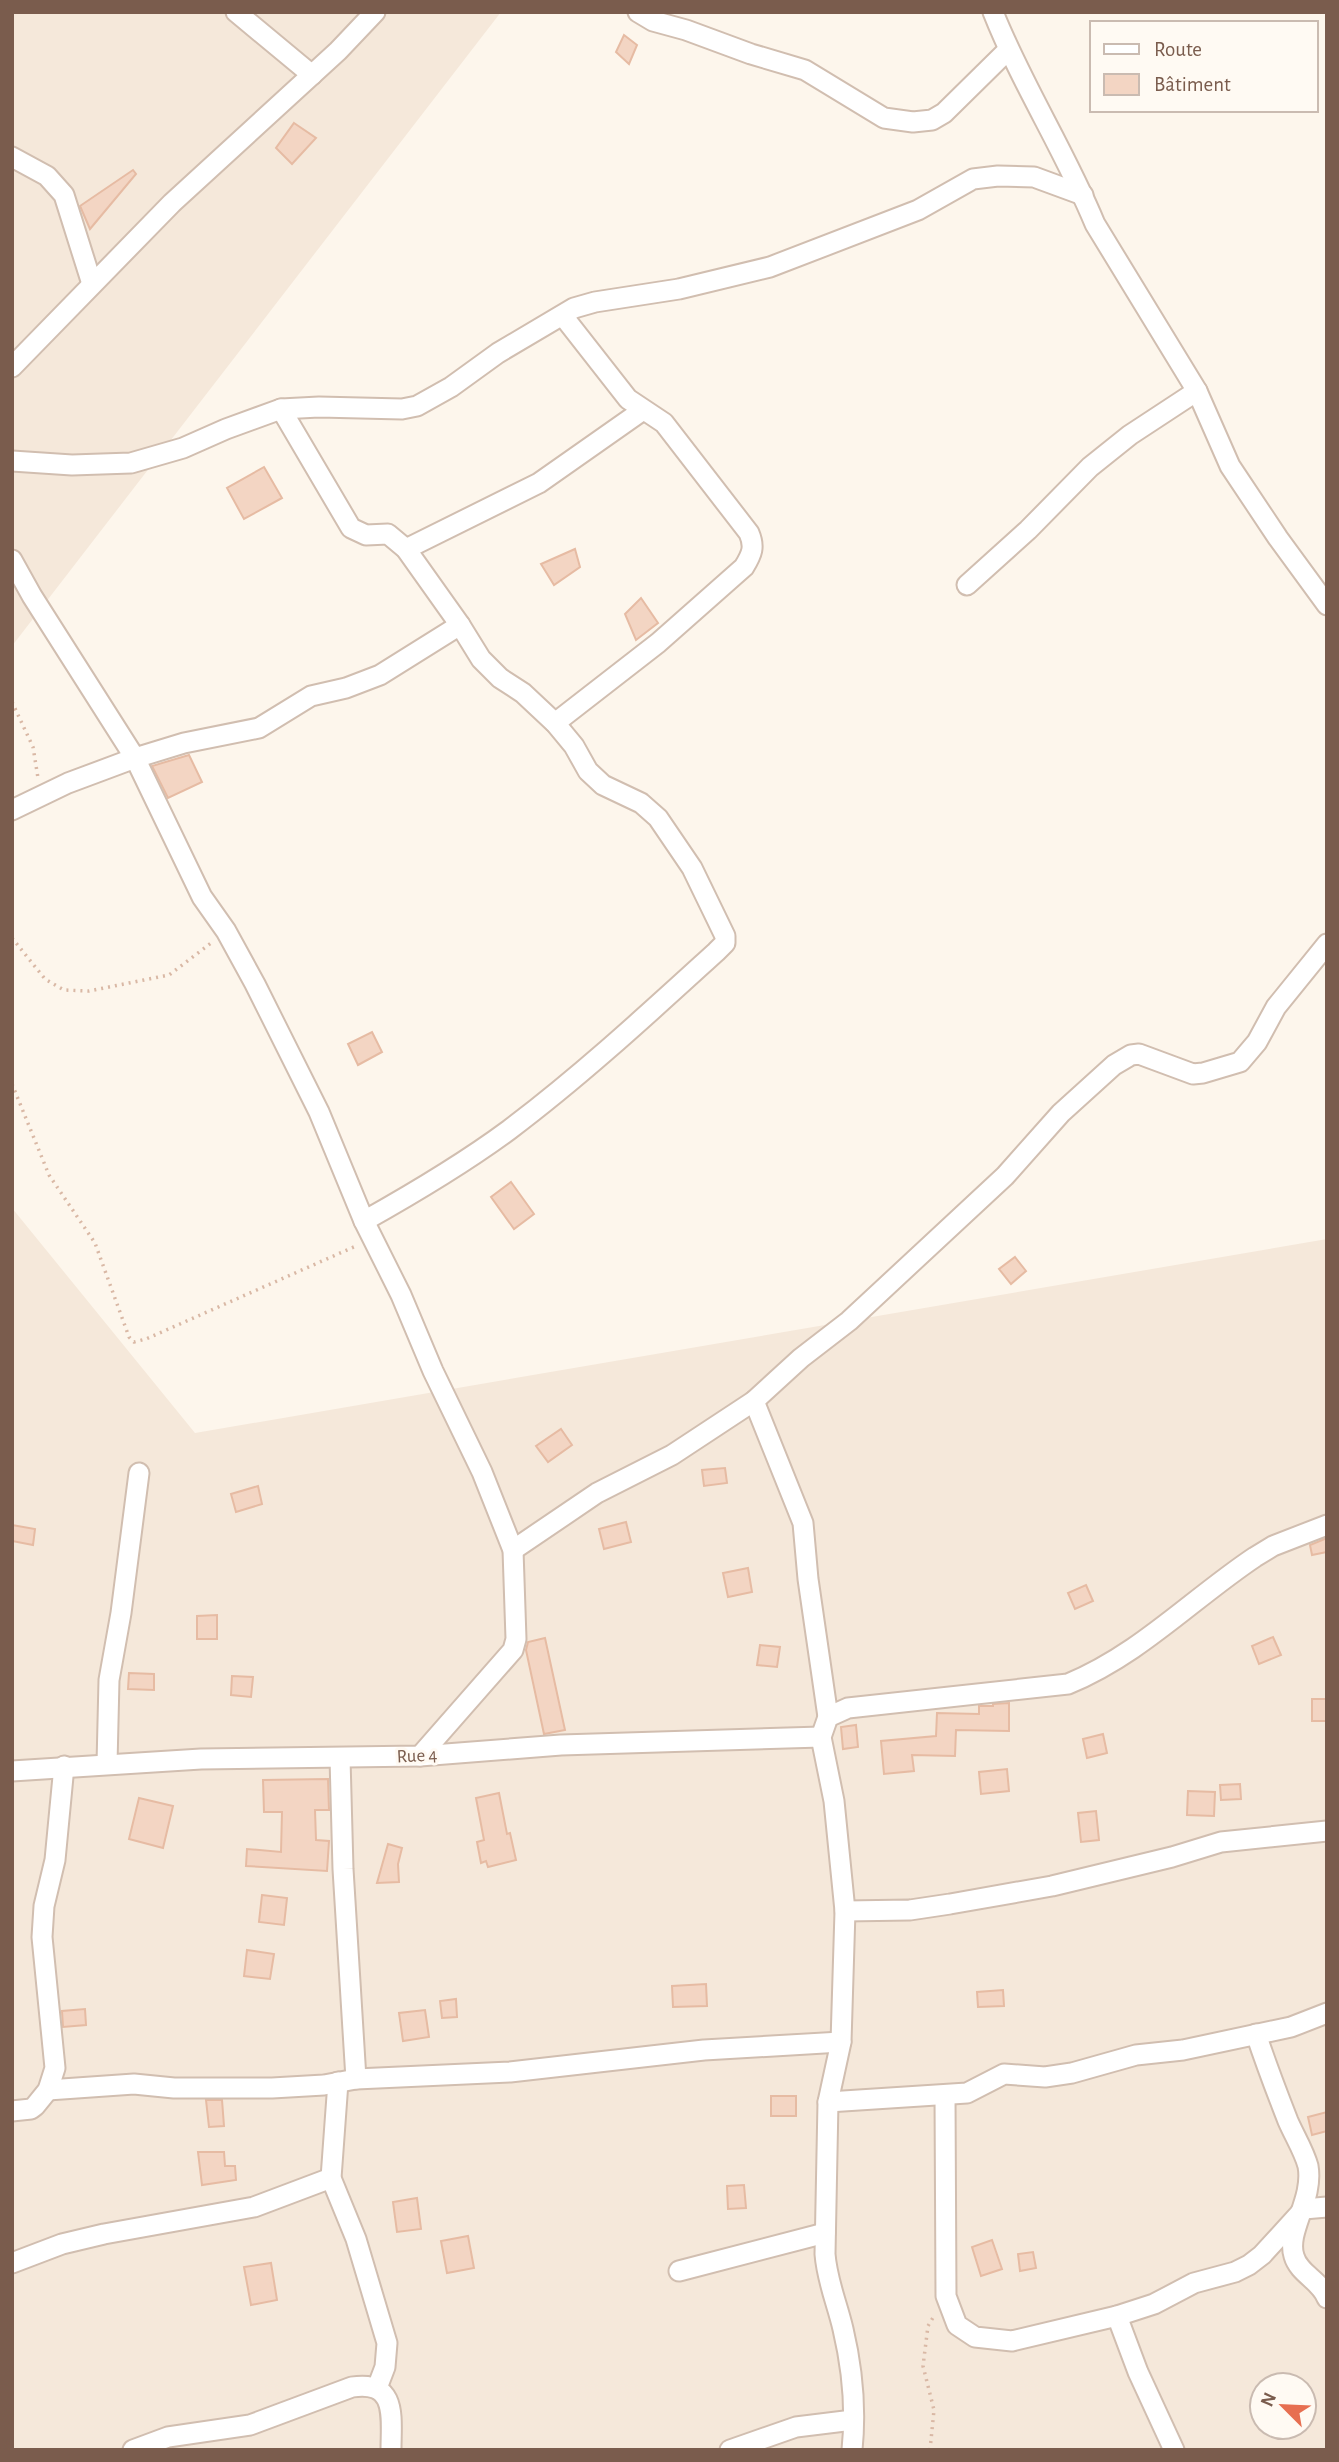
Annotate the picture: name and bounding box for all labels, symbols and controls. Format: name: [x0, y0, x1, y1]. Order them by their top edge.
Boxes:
legend: [1090, 21, 1318, 112]
text: Route: [1154, 39, 1202, 60]
text: Bâtiment: [1154, 74, 1231, 95]
street label: Rue 4: [396, 1745, 438, 1767]
north arrow: [1248, 2371, 1318, 2441]
text: N: [1257, 2390, 1280, 2410]

